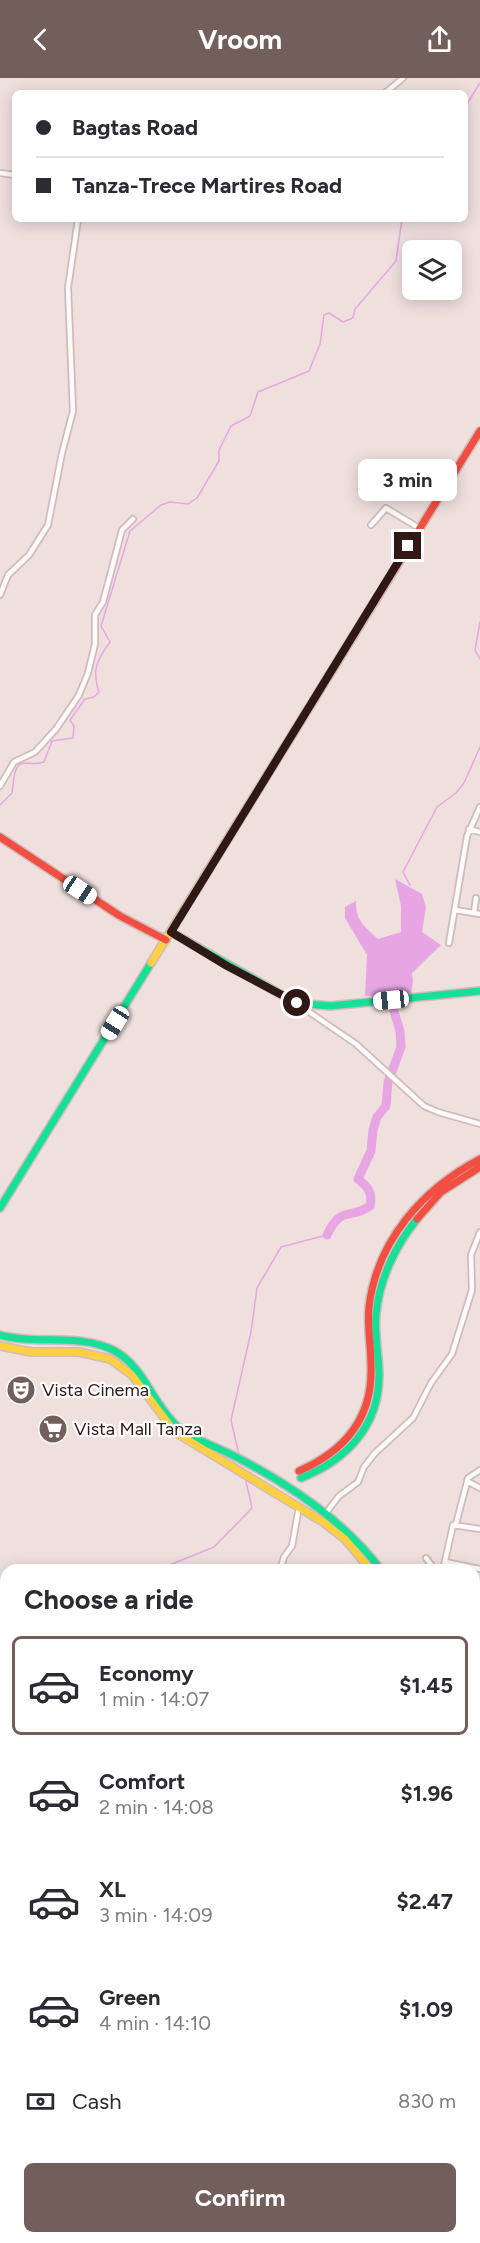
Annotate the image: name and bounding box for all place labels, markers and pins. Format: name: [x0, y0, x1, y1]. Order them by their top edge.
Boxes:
theatre icon: Vista Cinema: [5, 1374, 37, 1406]
place label: Vista Cinema: [42, 1379, 149, 1401]
supermarket icon: Vista Mall Tanza: [37, 1413, 69, 1445]
place label: Vista Mall Tanza: [74, 1418, 202, 1440]

